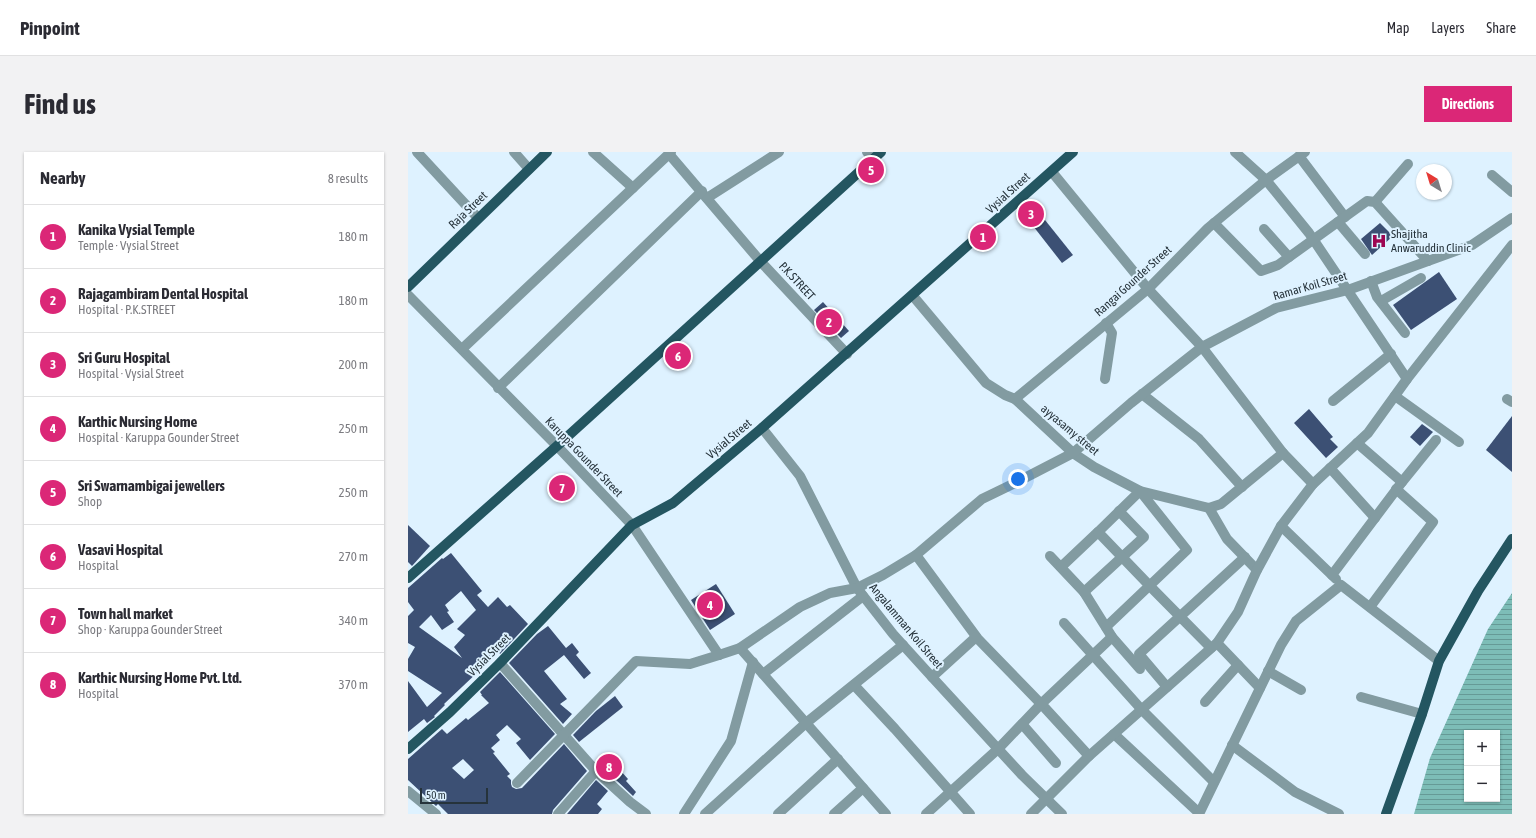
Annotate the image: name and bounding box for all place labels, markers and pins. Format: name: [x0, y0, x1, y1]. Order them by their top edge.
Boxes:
pin: 5: [858, 155, 884, 185]
pin: 3: [1018, 199, 1044, 229]
pin: 1: [970, 222, 996, 252]
place label: Shajitha Anwaruddin Clinic: [1391, 227, 1471, 255]
hospital icon: Shajitha Anwaruddin Clinic: [1370, 232, 1388, 250]
pin: 2: [816, 307, 842, 337]
pin: 6: [665, 341, 691, 371]
pin: 7: [549, 473, 575, 503]
pin: 4: [697, 590, 723, 620]
pin: 8: [596, 752, 622, 782]

